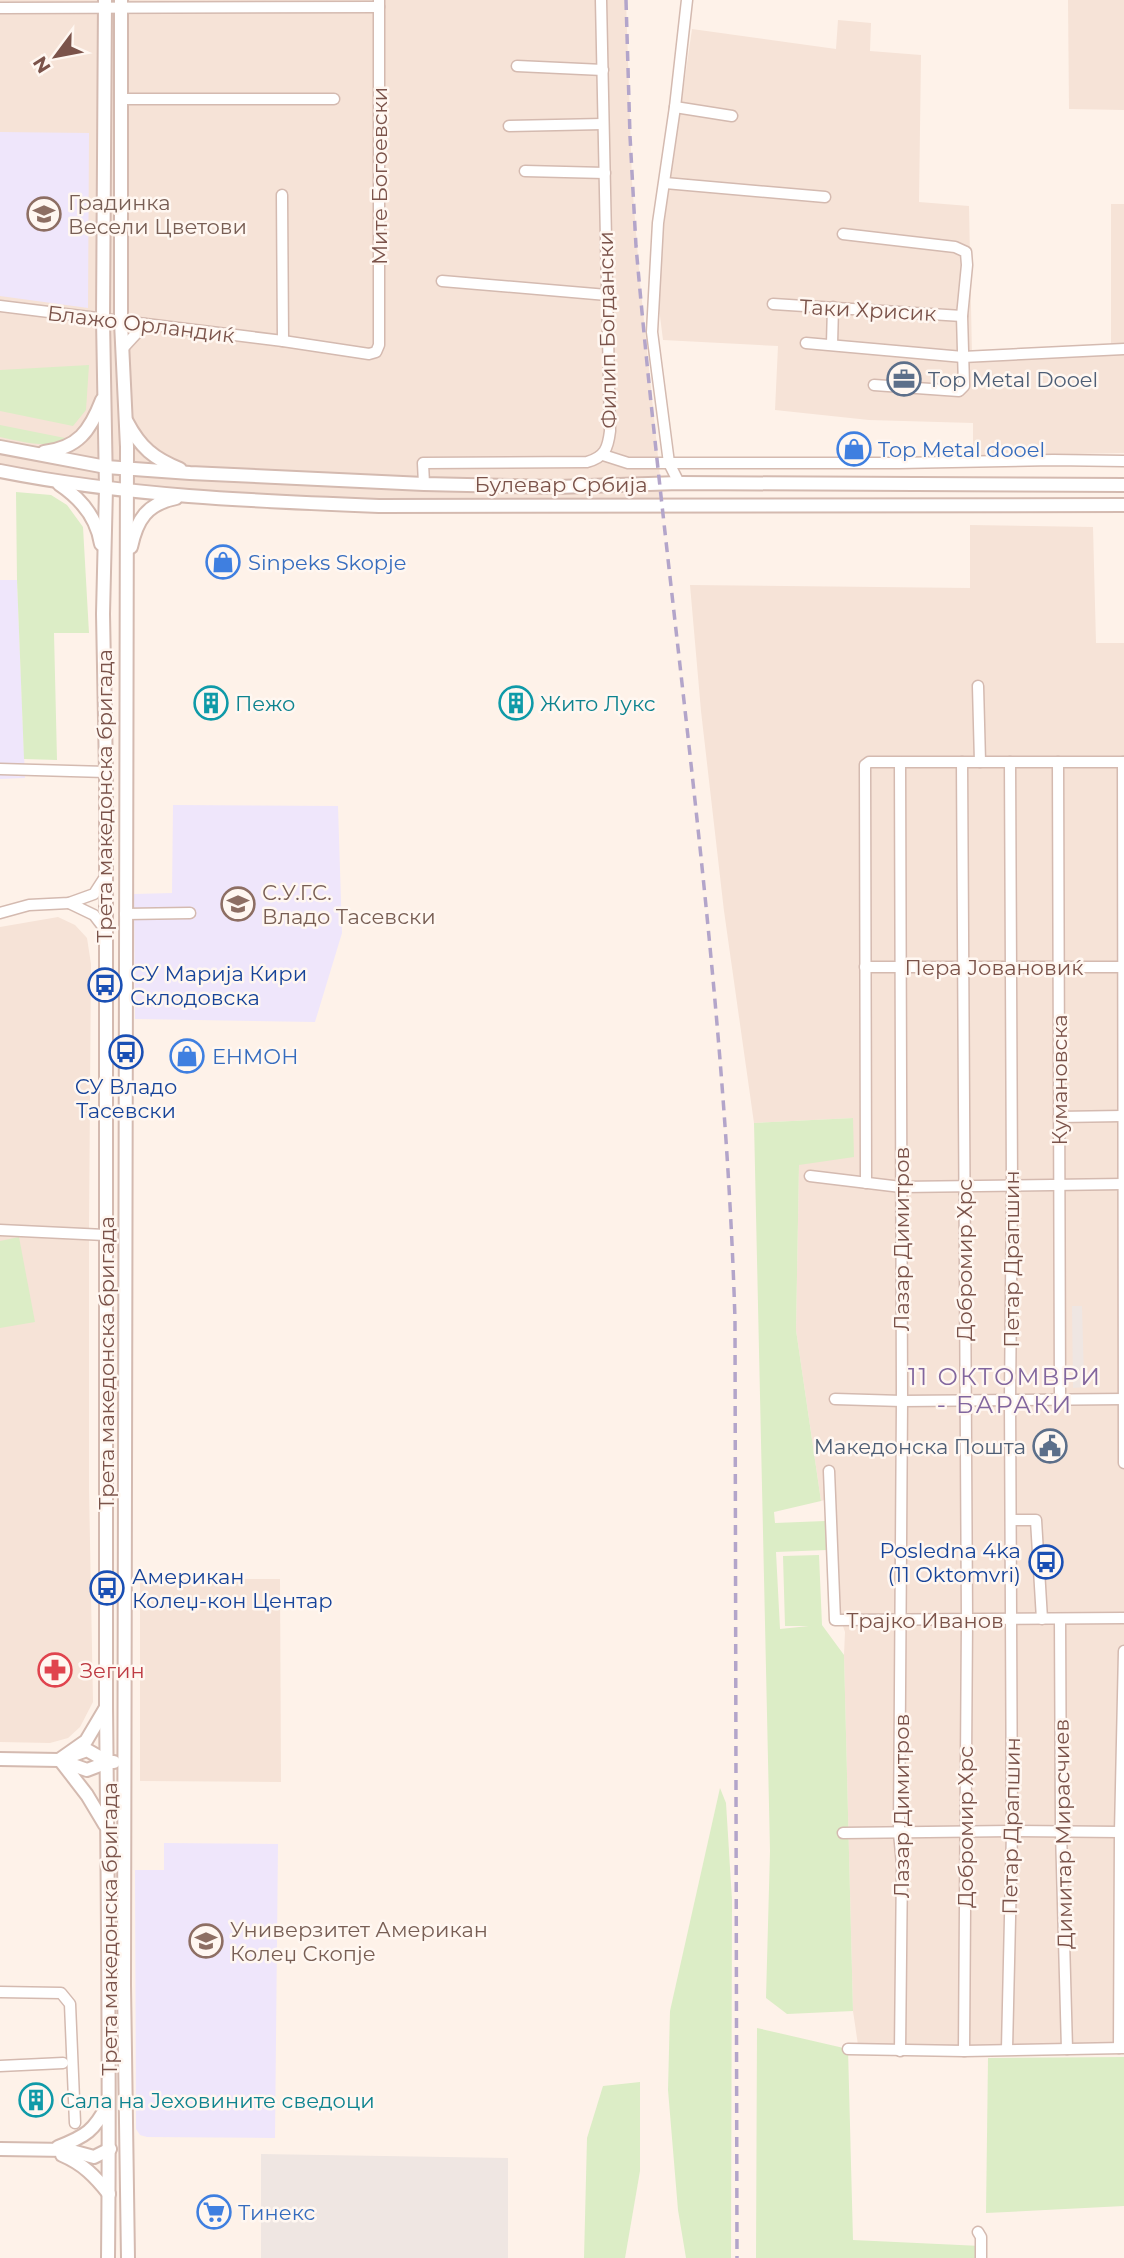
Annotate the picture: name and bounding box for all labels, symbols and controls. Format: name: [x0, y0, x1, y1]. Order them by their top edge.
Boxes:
north arrow: [21, 21, 91, 91]
text: N: [28, 52, 56, 77]
street label: Мите Богоевски: [367, 87, 392, 265]
place label: Градинка Весели Цветови: [68, 190, 247, 239]
school or university icon: Градинка Весели Цветови: [25, 195, 63, 233]
street label: Филип Богдански: [593, 231, 621, 429]
street label: Таки Хрисик: [799, 294, 937, 326]
street label: Блажо Орландиќ: [46, 300, 236, 348]
office icon: Top Metal Dooel: [885, 360, 923, 398]
place label: Top Metal Dooel: [928, 367, 1098, 392]
shop icon: Top Metal dooel: [835, 430, 873, 468]
place label: Top Metal dooel: [878, 437, 1045, 462]
street label: Булевар Србија: [474, 472, 648, 497]
shop icon: Sinpeks Skopje: [204, 543, 242, 581]
place label: Sinpeks Skopje: [248, 550, 406, 575]
street label: Трета македонска бригада: [92, 649, 117, 943]
building icon: Пежо: [192, 684, 230, 722]
building icon: Жито Лукс: [497, 684, 535, 722]
place label: Пежо: [235, 691, 295, 716]
place label: Жито Лукс: [540, 691, 656, 716]
place label: С.У.Г.С. Владо Тасевски: [262, 880, 436, 929]
school or university icon: С.У.Г.С. Владо Тасевски: [219, 885, 257, 923]
street label: Пера Јовановиќ: [905, 955, 1083, 980]
place label: СУ Марија Кири Склодовска: [130, 961, 307, 1010]
bus stop icon: СУ Марија Кири Склодовска: [86, 966, 124, 1004]
street label: Кумановска: [1047, 1014, 1072, 1146]
bus stop icon: СУ Владо Тасевски: [107, 1033, 145, 1071]
shop icon: ЕНМОН: [168, 1037, 206, 1075]
place label: ЕНМОН: [212, 1044, 298, 1069]
place label: СУ Владо Тасевски: [75, 1074, 177, 1123]
street label: Лазар Димитров: [889, 1147, 914, 1331]
street label: Петар Драпшин: [999, 1170, 1024, 1348]
street label: Добромир Хрс: [952, 1179, 977, 1341]
street label: Трета македонска бригада: [94, 1216, 119, 1510]
district label: 11 ОКТОМВРИ - БАРАКИ: [908, 1362, 1102, 1419]
public building icon: Македонска Пошта: [1031, 1427, 1069, 1465]
place label: Македонска Пошта: [814, 1434, 1026, 1459]
place label: Posledna 4ka (11 Oktomvri): [879, 1538, 1021, 1587]
bus stop icon: Posledna 4ka (11 Oktomvri): [1027, 1543, 1065, 1581]
place label: Американ Колеџ-кон Центар: [132, 1564, 333, 1613]
bus stop icon: Американ Колеџ-кон Центар: [88, 1569, 126, 1607]
street label: Трајко Иванов: [846, 1608, 1004, 1633]
pharmacy icon: Зегин: [36, 1651, 74, 1689]
place label: Зегин: [80, 1658, 145, 1683]
street label: Лазар Димитров: [889, 1714, 914, 1898]
street label: Димитар Мирасчиев: [1048, 1719, 1078, 1949]
street label: Петар Драпшин: [997, 1737, 1025, 1915]
street label: Добромир Хрс: [953, 1746, 978, 1908]
street label: Трета македонска бригада: [97, 1782, 122, 2076]
place label: Универзитет Американ Колеџ Скопје: [230, 1917, 488, 1966]
school or university icon: Универзитет Американ Колеџ Скопје: [187, 1922, 225, 1960]
building icon: Сала на Јеховините сведоци: [17, 2081, 55, 2119]
place label: Сала на Јеховините сведоци: [60, 2088, 375, 2113]
supermarket icon: Тинекс: [195, 2193, 233, 2231]
place label: Тинекс: [238, 2200, 315, 2225]

